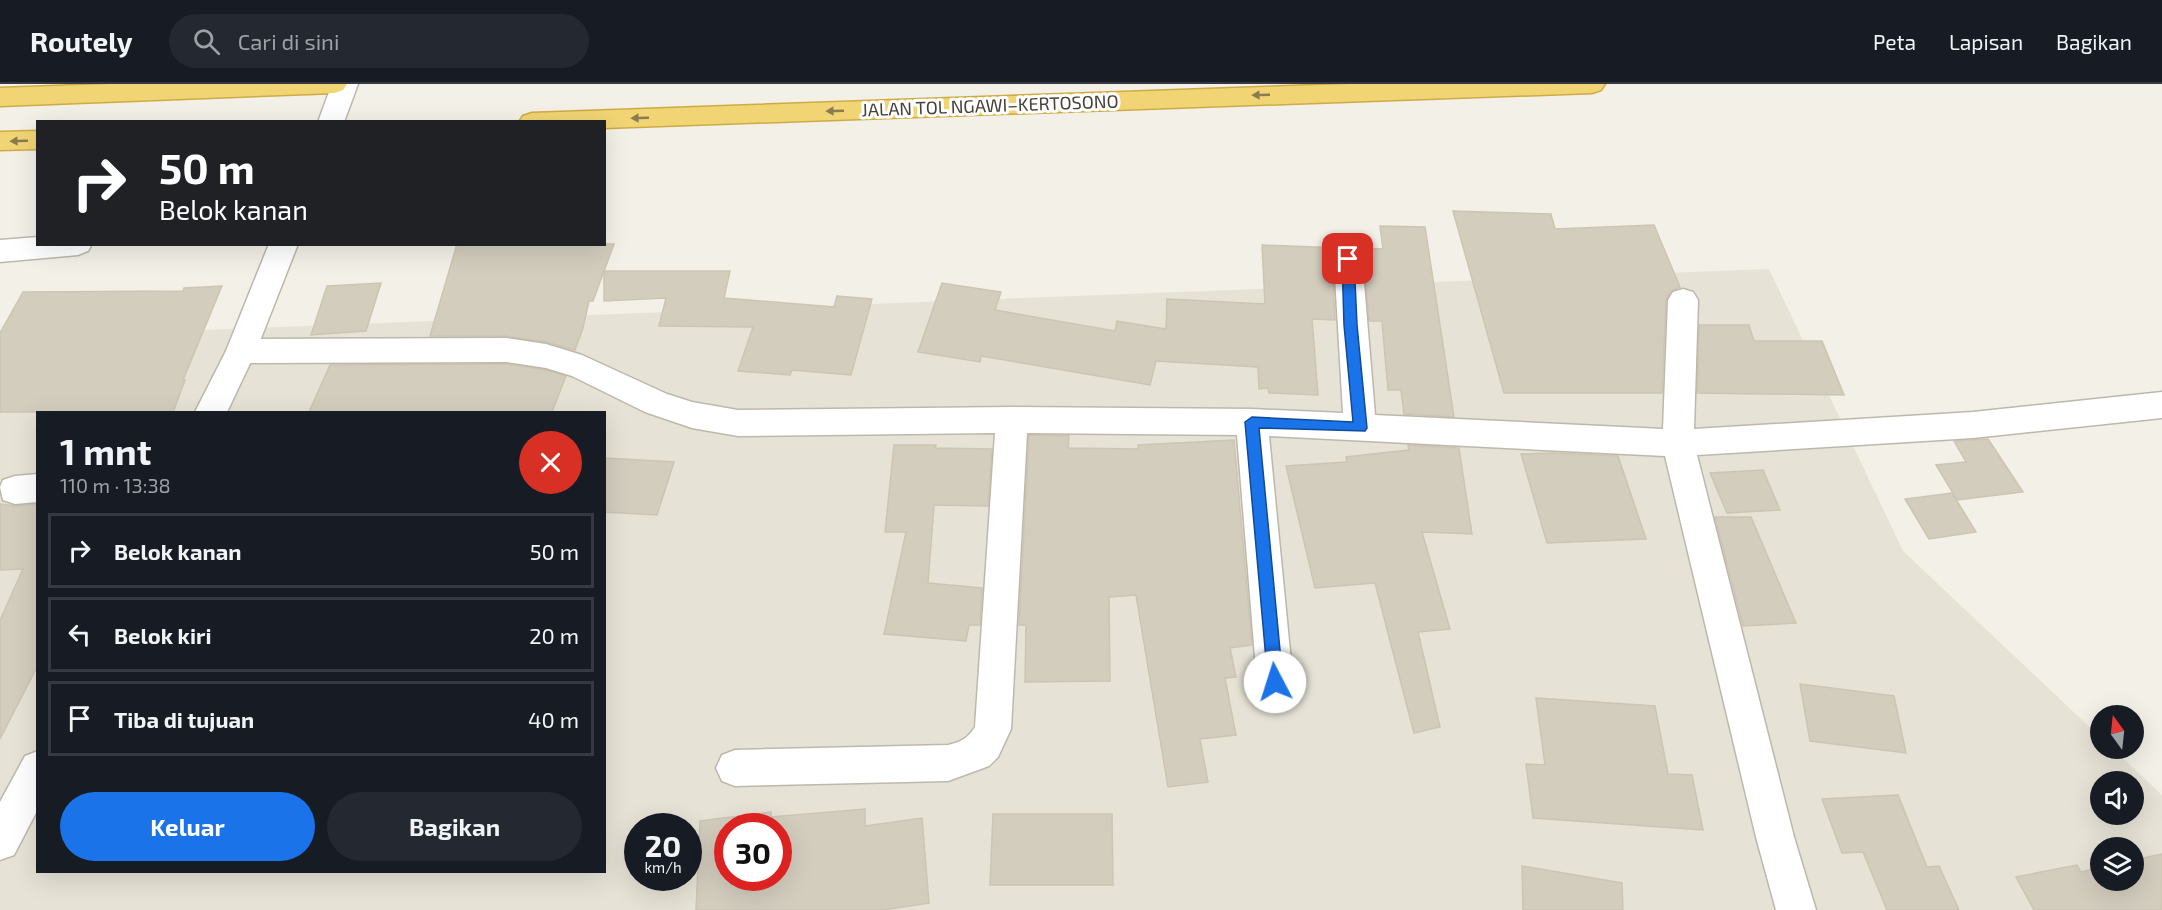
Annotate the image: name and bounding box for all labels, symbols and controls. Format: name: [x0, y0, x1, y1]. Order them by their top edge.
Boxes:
search box: [169, 14, 589, 68]
text: Routely: [30, 24, 133, 58]
icon: search: [190, 25, 223, 58]
text: Cari di sini: [238, 28, 339, 54]
text: Peta: [1873, 29, 1916, 54]
text: Lapisan: [1949, 29, 2023, 54]
text: Bagikan: [2056, 29, 2132, 54]
street label: JALAN TOL NGAWI–KERTOSONO: [861, 90, 1119, 120]
one-way arrow: [1251, 90, 1270, 100]
one-way arrow: [825, 106, 844, 115]
one-way arrow: [631, 113, 650, 122]
one-way arrow: [9, 136, 28, 145]
text: 50 m: [159, 142, 255, 192]
icon: right: [60, 144, 138, 222]
text: Belok kanan: [159, 193, 308, 225]
pin: [1322, 233, 1373, 284]
icon: arrive: [1331, 242, 1364, 275]
text: 1 mnt: [60, 429, 151, 472]
button: close: [519, 431, 582, 494]
text: 110 m · 13:38: [60, 473, 171, 497]
icon: right: [63, 534, 96, 567]
text: Belok kanan: [114, 538, 241, 564]
text: 50 m: [530, 538, 579, 564]
icon: left: [63, 618, 96, 651]
text: Belok kiri: [114, 622, 211, 648]
text: 20 m: [529, 622, 579, 648]
position arrow: [1243, 650, 1307, 714]
icon: arrive: [63, 702, 96, 735]
north arrow: [2090, 705, 2144, 759]
map controls: [2090, 705, 2144, 891]
text: Tiba di tujuan: [114, 706, 254, 732]
text: 40 m: [528, 706, 579, 732]
button: sound: [2090, 771, 2144, 825]
button: Keluar: [60, 792, 315, 861]
button: Bagikan: [327, 792, 582, 861]
speed limit sign: 30: [714, 813, 792, 891]
text: 20: [645, 827, 681, 863]
button: layers: [2090, 837, 2144, 891]
text: km/h: [644, 858, 682, 876]

